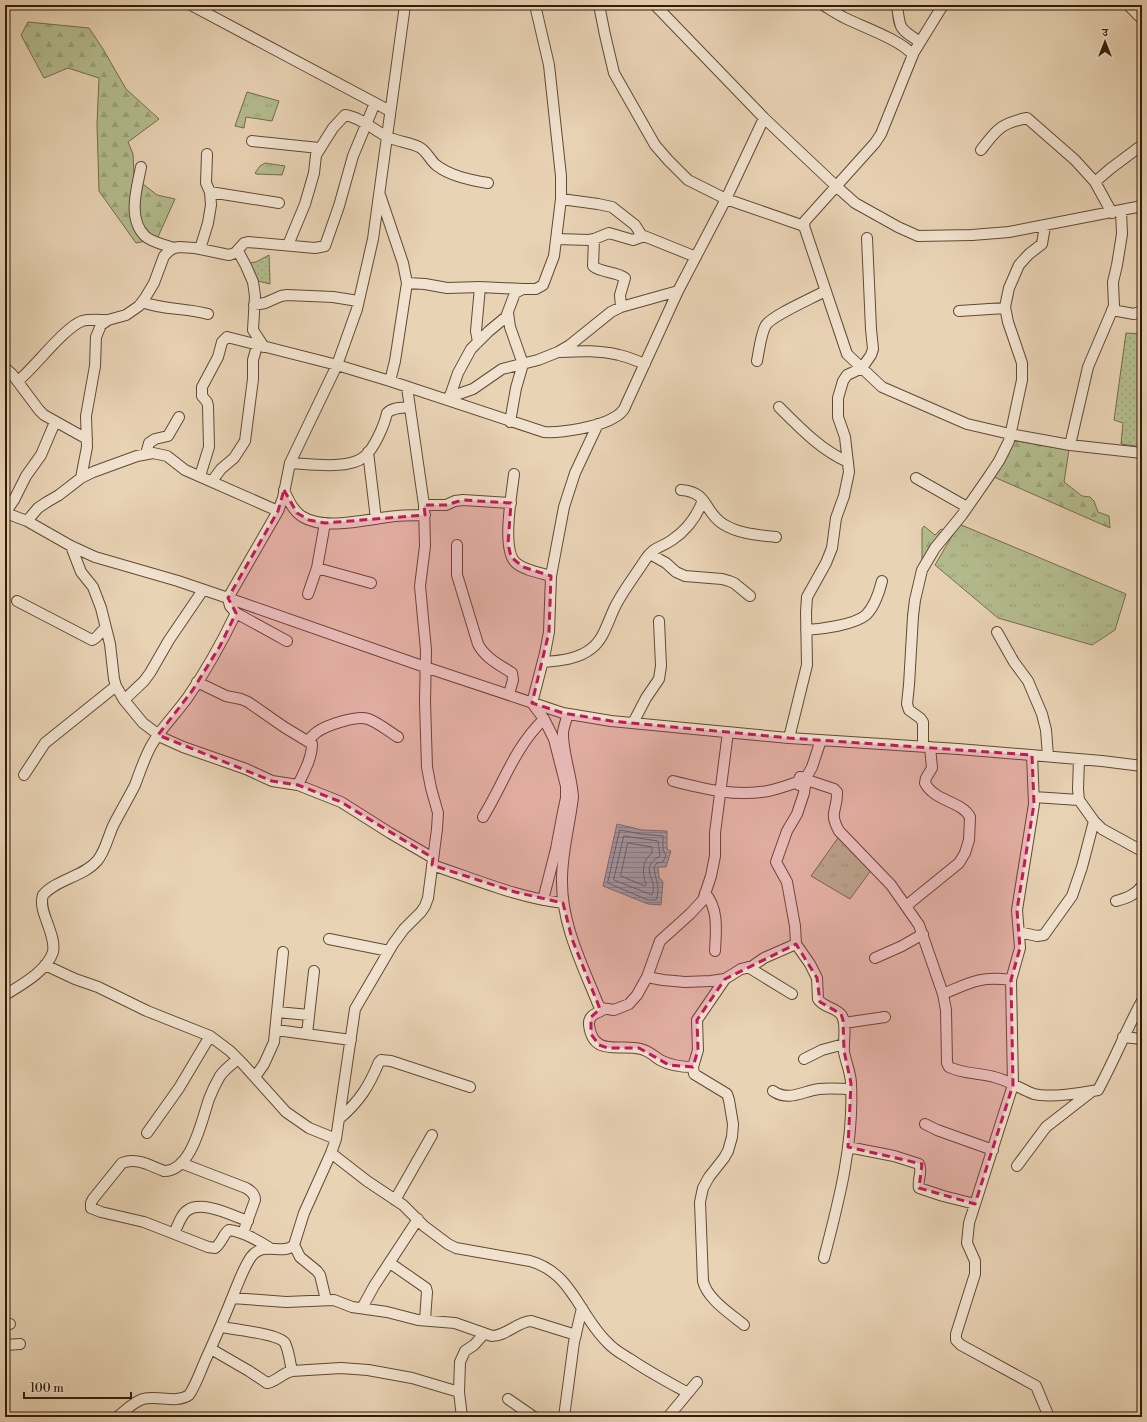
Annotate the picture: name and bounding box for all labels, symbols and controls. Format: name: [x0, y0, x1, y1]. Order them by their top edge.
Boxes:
north arrow: [1085, 22, 1125, 62]
text: उ: [1101, 26, 1109, 40]
scale bar: [24, 1374, 131, 1400]
text: 100 m: [30, 1381, 64, 1396]

